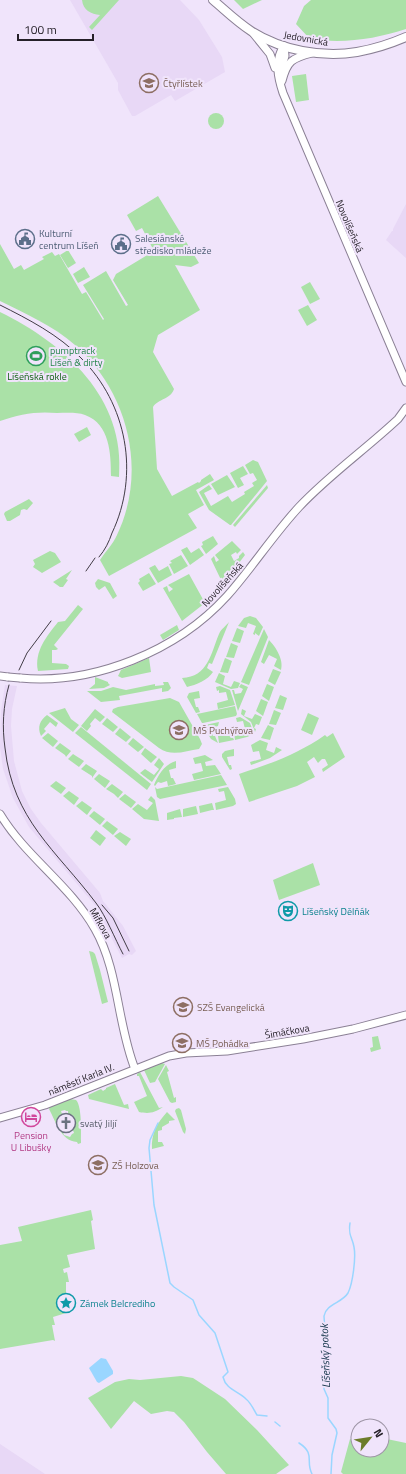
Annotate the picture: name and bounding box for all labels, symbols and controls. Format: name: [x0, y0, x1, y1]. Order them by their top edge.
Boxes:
scale bar: [18, 16, 93, 42]
text: 100 m: [24, 20, 57, 39]
street label: Jedovnická: [283, 27, 329, 50]
school or university icon: Čtyřlístek: [138, 72, 160, 94]
place label: Čtyřlístek: [163, 76, 203, 91]
street label: Novolíšeňská: [332, 198, 367, 255]
place label: Kulturní centrum Líšeň: [39, 226, 99, 253]
public building icon: Kulturní centrum Líšeň: [14, 228, 36, 250]
place label: Salesiánské středisko mládeže: [135, 231, 211, 258]
public building icon: Salesiánské středisko mládeže: [110, 233, 132, 255]
place label: pumptrack Líšeň & dirty: [50, 343, 103, 370]
sports icon: pumptrack Líšeň & dirty: [25, 345, 47, 367]
park label: Líšeňská rokle: [7, 369, 67, 384]
street label: Novolíšeňská: [198, 559, 247, 610]
school or university icon: MŠ Puchýřova: [168, 719, 190, 741]
place label: MŠ Puchýřova: [193, 723, 253, 738]
theatre icon: Líšeňský Dělňák: [277, 900, 299, 922]
place label: Líšeňský Dělňák: [302, 904, 370, 919]
street label: Mifkova: [86, 905, 115, 942]
school or university icon: SZŠ Evangelická: [172, 996, 194, 1018]
place label: SZŠ Evangelická: [197, 1000, 265, 1015]
street label: Šimáčkova: [264, 1020, 311, 1043]
school or university icon: MŠ Pohádka: [171, 1032, 193, 1054]
place label: MŠ Pohádka: [196, 1036, 249, 1051]
street label: náměstí Karla IV.: [46, 1059, 116, 1100]
hotel icon: Pension U Libušky: [20, 1106, 42, 1128]
church icon: svatý Jiljí: [55, 1112, 77, 1134]
place label: svatý Jiljí: [80, 1116, 117, 1131]
place label: Pension U Libušky: [11, 1128, 51, 1155]
school or university icon: ZŠ Holzova: [87, 1154, 109, 1176]
place label: ZŠ Holzova: [112, 1158, 159, 1173]
place icon: Zámek Belcrediho: [55, 1292, 77, 1314]
place label: Zámek Belcrediho: [80, 1296, 155, 1311]
water label: Líšeňský potok: [316, 1323, 334, 1388]
north arrow: [350, 1418, 390, 1458]
text: N: [370, 1426, 387, 1440]

